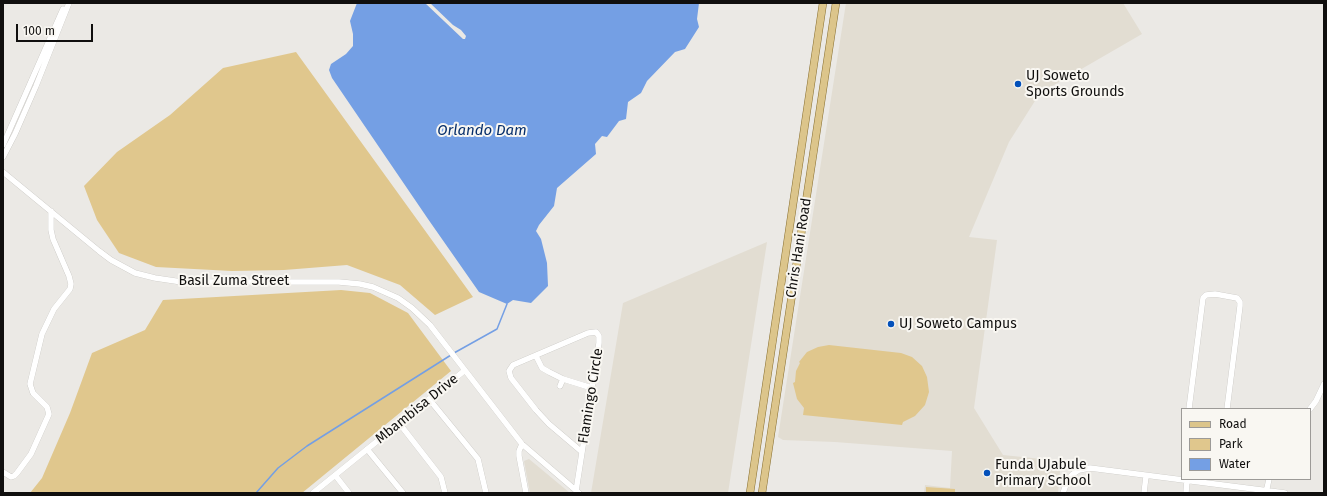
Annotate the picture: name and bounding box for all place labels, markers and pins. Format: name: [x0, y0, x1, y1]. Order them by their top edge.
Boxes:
place label: UJ Soweto Sports Grounds: [1026, 68, 1124, 100]
marker: UJ Soweto Sports Grounds: [1013, 79, 1023, 89]
place label: UJ Soweto Campus: [899, 316, 1017, 332]
marker: UJ Soweto Campus: [886, 319, 896, 329]
place label: Funda UJabule Primary School: [995, 457, 1091, 490]
marker: Funda UJabule Primary School: [982, 468, 992, 478]

